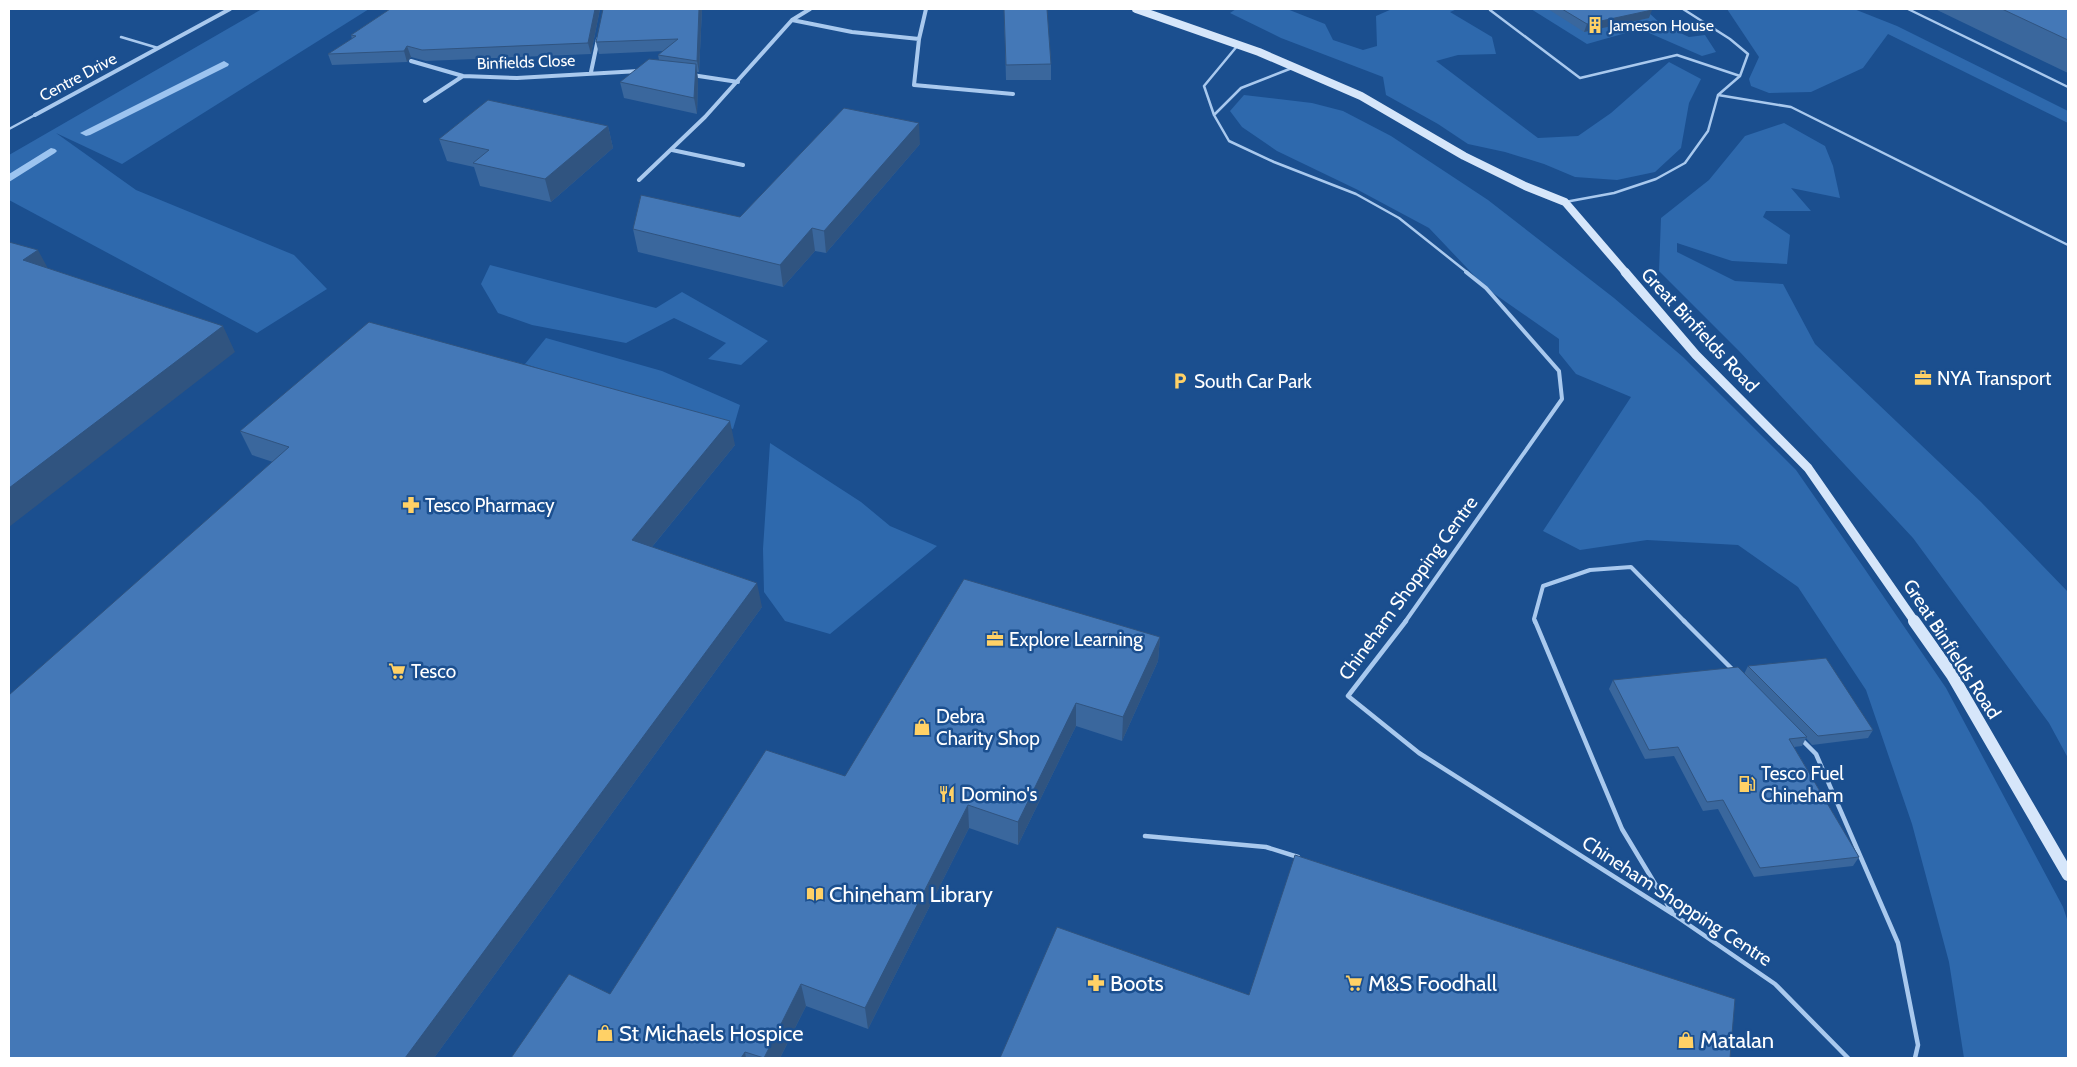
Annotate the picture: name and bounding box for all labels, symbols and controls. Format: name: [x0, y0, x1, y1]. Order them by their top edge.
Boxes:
building icon: Jameson House: [1585, 15, 1605, 35]
place label: Jameson House: [1608, 16, 1714, 35]
street label: Centre Drive: [36, 49, 120, 105]
street label: Binfields Close: [476, 51, 576, 73]
street label: Great Binfields Road: [1636, 263, 1764, 397]
place label: NYA Transport: [1937, 367, 2052, 390]
office icon: NYA Transport: [1913, 368, 1933, 388]
place label: South Car Park: [1194, 370, 1312, 393]
parking icon: South Car Park: [1170, 371, 1190, 391]
street label: Chineham Shopping Centre: [1334, 491, 1483, 684]
place label: Tesco Pharmacy: [425, 494, 555, 517]
pharmacy icon: Tesco Pharmacy: [401, 495, 421, 515]
street label: Great Binfields Road: [1898, 575, 2006, 723]
place label: Explore Learning: [1009, 628, 1143, 651]
office icon: Explore Learning: [985, 629, 1005, 649]
place label: Tesco: [411, 660, 456, 683]
supermarket icon: Tesco: [387, 661, 407, 681]
place label: Debra Charity Shop: [936, 705, 1040, 750]
shop icon: Debra Charity Shop: [912, 717, 932, 737]
place label: Tesco Fuel Chineham: [1761, 762, 1844, 807]
fuel station icon: Tesco Fuel Chineham: [1737, 774, 1757, 794]
place label: Domino's: [961, 783, 1038, 806]
restaurant icon: Domino's: [937, 784, 957, 804]
street label: Chineham Shopping Centre: [1578, 831, 1776, 971]
place label: Chineham Library: [829, 881, 993, 908]
library icon: Chineham Library: [805, 884, 825, 904]
place label: Boots: [1110, 970, 1164, 997]
place label: M&S Foodhall: [1368, 970, 1498, 997]
pharmacy icon: Boots: [1086, 973, 1106, 993]
supermarket icon: M&S Foodhall: [1344, 973, 1364, 993]
place label: St Michaels Hospice: [619, 1020, 804, 1047]
shop icon: St Michaels Hospice: [595, 1023, 615, 1043]
place label: Matalan: [1700, 1027, 1774, 1054]
shop icon: Matalan: [1676, 1030, 1696, 1050]

